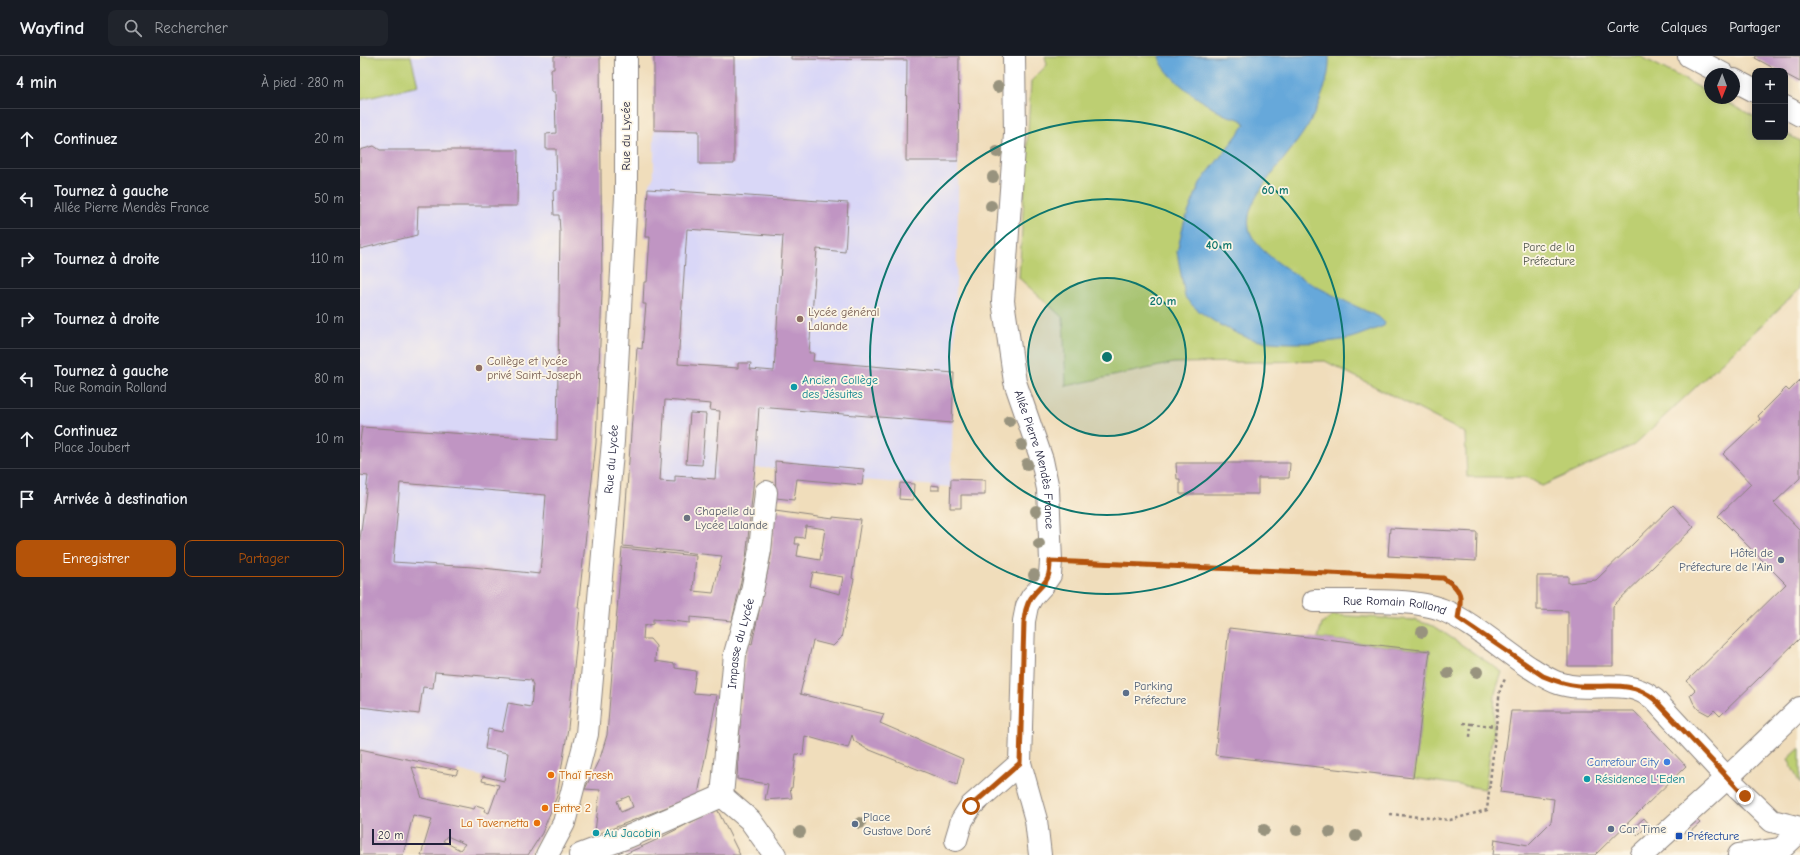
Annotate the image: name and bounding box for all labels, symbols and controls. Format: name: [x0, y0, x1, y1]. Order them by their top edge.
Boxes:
search box: [108, 10, 388, 46]
text: Wayfind: [20, 17, 84, 39]
icon: search: [122, 17, 144, 39]
text: Rechercher: [154, 19, 228, 37]
text: Carte: [1607, 19, 1639, 36]
text: Calques: [1661, 19, 1707, 36]
text: Partager: [1729, 19, 1780, 36]
north arrow: [1704, 68, 1740, 104]
map controls: [1752, 68, 1788, 140]
button: +: [1752, 68, 1788, 104]
text: 4 min: [16, 73, 57, 92]
text: À pied · 280 m: [261, 75, 344, 90]
street label: Rue du Lycée: [619, 102, 633, 170]
button: −: [1752, 104, 1788, 140]
icon: ahead: [16, 128, 38, 150]
text: Continuez: [54, 130, 117, 148]
text: 20 m: [314, 131, 344, 146]
text: Tournez à gauche: [54, 182, 168, 200]
text: 60 m: [1262, 183, 1288, 197]
icon: left: [16, 188, 38, 210]
text: 50 m: [314, 191, 344, 206]
text: Allée Pierre Mendès France: [54, 200, 209, 215]
text: 40 m: [1206, 238, 1232, 252]
park label: Parc de la Préfecture: [1523, 240, 1575, 268]
icon: right: [16, 248, 38, 270]
text: Tournez à droite: [54, 250, 159, 268]
text: 110 m: [311, 251, 344, 266]
text: 20 m: [1150, 294, 1176, 308]
place label: Lycée général Lalande: [808, 305, 879, 333]
icon: right: [16, 308, 38, 330]
text: Tournez à droite: [54, 310, 159, 328]
text: 10 m: [316, 311, 344, 326]
marker: Lycée général Lalande: [795, 314, 805, 324]
centre of rings: [1100, 350, 1114, 364]
place label: Collège et lycée privé Saint-Joseph: [487, 354, 582, 382]
text: Tournez à gauche: [54, 362, 168, 380]
marker: Collège et lycée privé Saint-Joseph: [474, 363, 484, 373]
icon: left: [16, 368, 38, 390]
text: 80 m: [314, 371, 344, 386]
place label: Ancien Collège des Jésuites: [802, 373, 878, 401]
text: Rue Romain Rolland: [54, 380, 167, 395]
marker: Ancien Collège des Jésuites: [789, 382, 799, 392]
street label: Allée Pierre Mendès France: [1011, 388, 1057, 529]
text: Continuez: [54, 422, 117, 440]
street label: Rue du Lycée: [601, 425, 621, 494]
icon: ahead: [16, 428, 38, 450]
text: 10 m: [316, 431, 344, 446]
text: Place Joubert: [54, 440, 130, 455]
icon: arrive: [16, 488, 38, 510]
text: Arrivée à destination: [54, 490, 188, 508]
place label: Chapelle du Lycée Lalande: [695, 504, 768, 532]
marker: Chapelle du Lycée Lalande: [682, 513, 692, 523]
button: Enregistrer: [16, 540, 176, 577]
button: Partager: [184, 540, 344, 577]
place label: Hôtel de Préfecture de l'Ain: [1679, 546, 1773, 574]
marker: Hôtel de Préfecture de l'Ain: [1776, 555, 1786, 565]
street label: Rue Romain Rolland: [1343, 594, 1449, 618]
street label: Impasse du Lycée: [725, 596, 757, 689]
place label: Parking Préfecture: [1134, 679, 1186, 707]
marker: Parking Préfecture: [1121, 688, 1131, 698]
place label: Carrefour City: [1587, 755, 1660, 769]
marker: Carrefour City: [1662, 757, 1672, 767]
place label: Thaï Fresh: [559, 768, 614, 782]
marker: Thaï Fresh: [546, 770, 556, 780]
place label: Résidence L'Eden: [1595, 772, 1685, 786]
marker: Résidence L'Eden: [1582, 774, 1592, 784]
route end: [1736, 787, 1754, 805]
route start: [962, 797, 980, 815]
place label: Entre 2: [553, 801, 591, 815]
marker: Entre 2: [540, 803, 550, 813]
place label: Place Gustave Doré: [863, 810, 931, 838]
place label: La Tavernetta: [461, 816, 529, 830]
marker: La Tavernetta: [532, 818, 542, 828]
marker: Place Gustave Doré: [850, 819, 860, 829]
place label: Car Time: [1619, 822, 1666, 836]
marker: Car Time: [1606, 824, 1616, 834]
place label: Au Jacobin: [604, 826, 661, 840]
scale bar: [372, 827, 451, 846]
marker: Au Jacobin: [591, 828, 601, 838]
text: 20 m: [378, 829, 403, 842]
place label: Préfecture: [1687, 829, 1739, 843]
marker: Préfecture: [1674, 831, 1684, 841]

